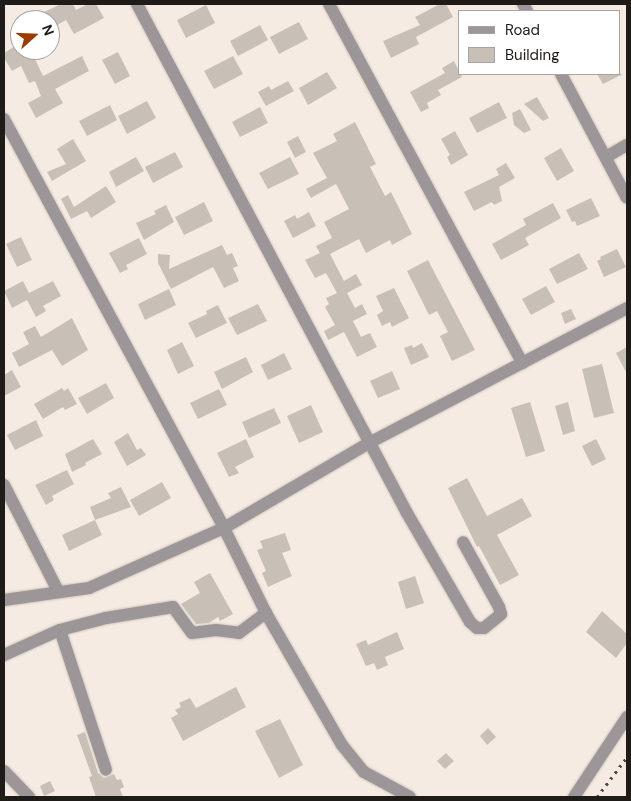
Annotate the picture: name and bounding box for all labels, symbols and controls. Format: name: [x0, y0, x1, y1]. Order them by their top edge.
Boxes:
north arrow: [10, 10, 60, 60]
legend: [458, 10, 621, 75]
text: Road: [505, 20, 540, 40]
text: N: [38, 22, 58, 38]
text: Building: [505, 45, 560, 65]

